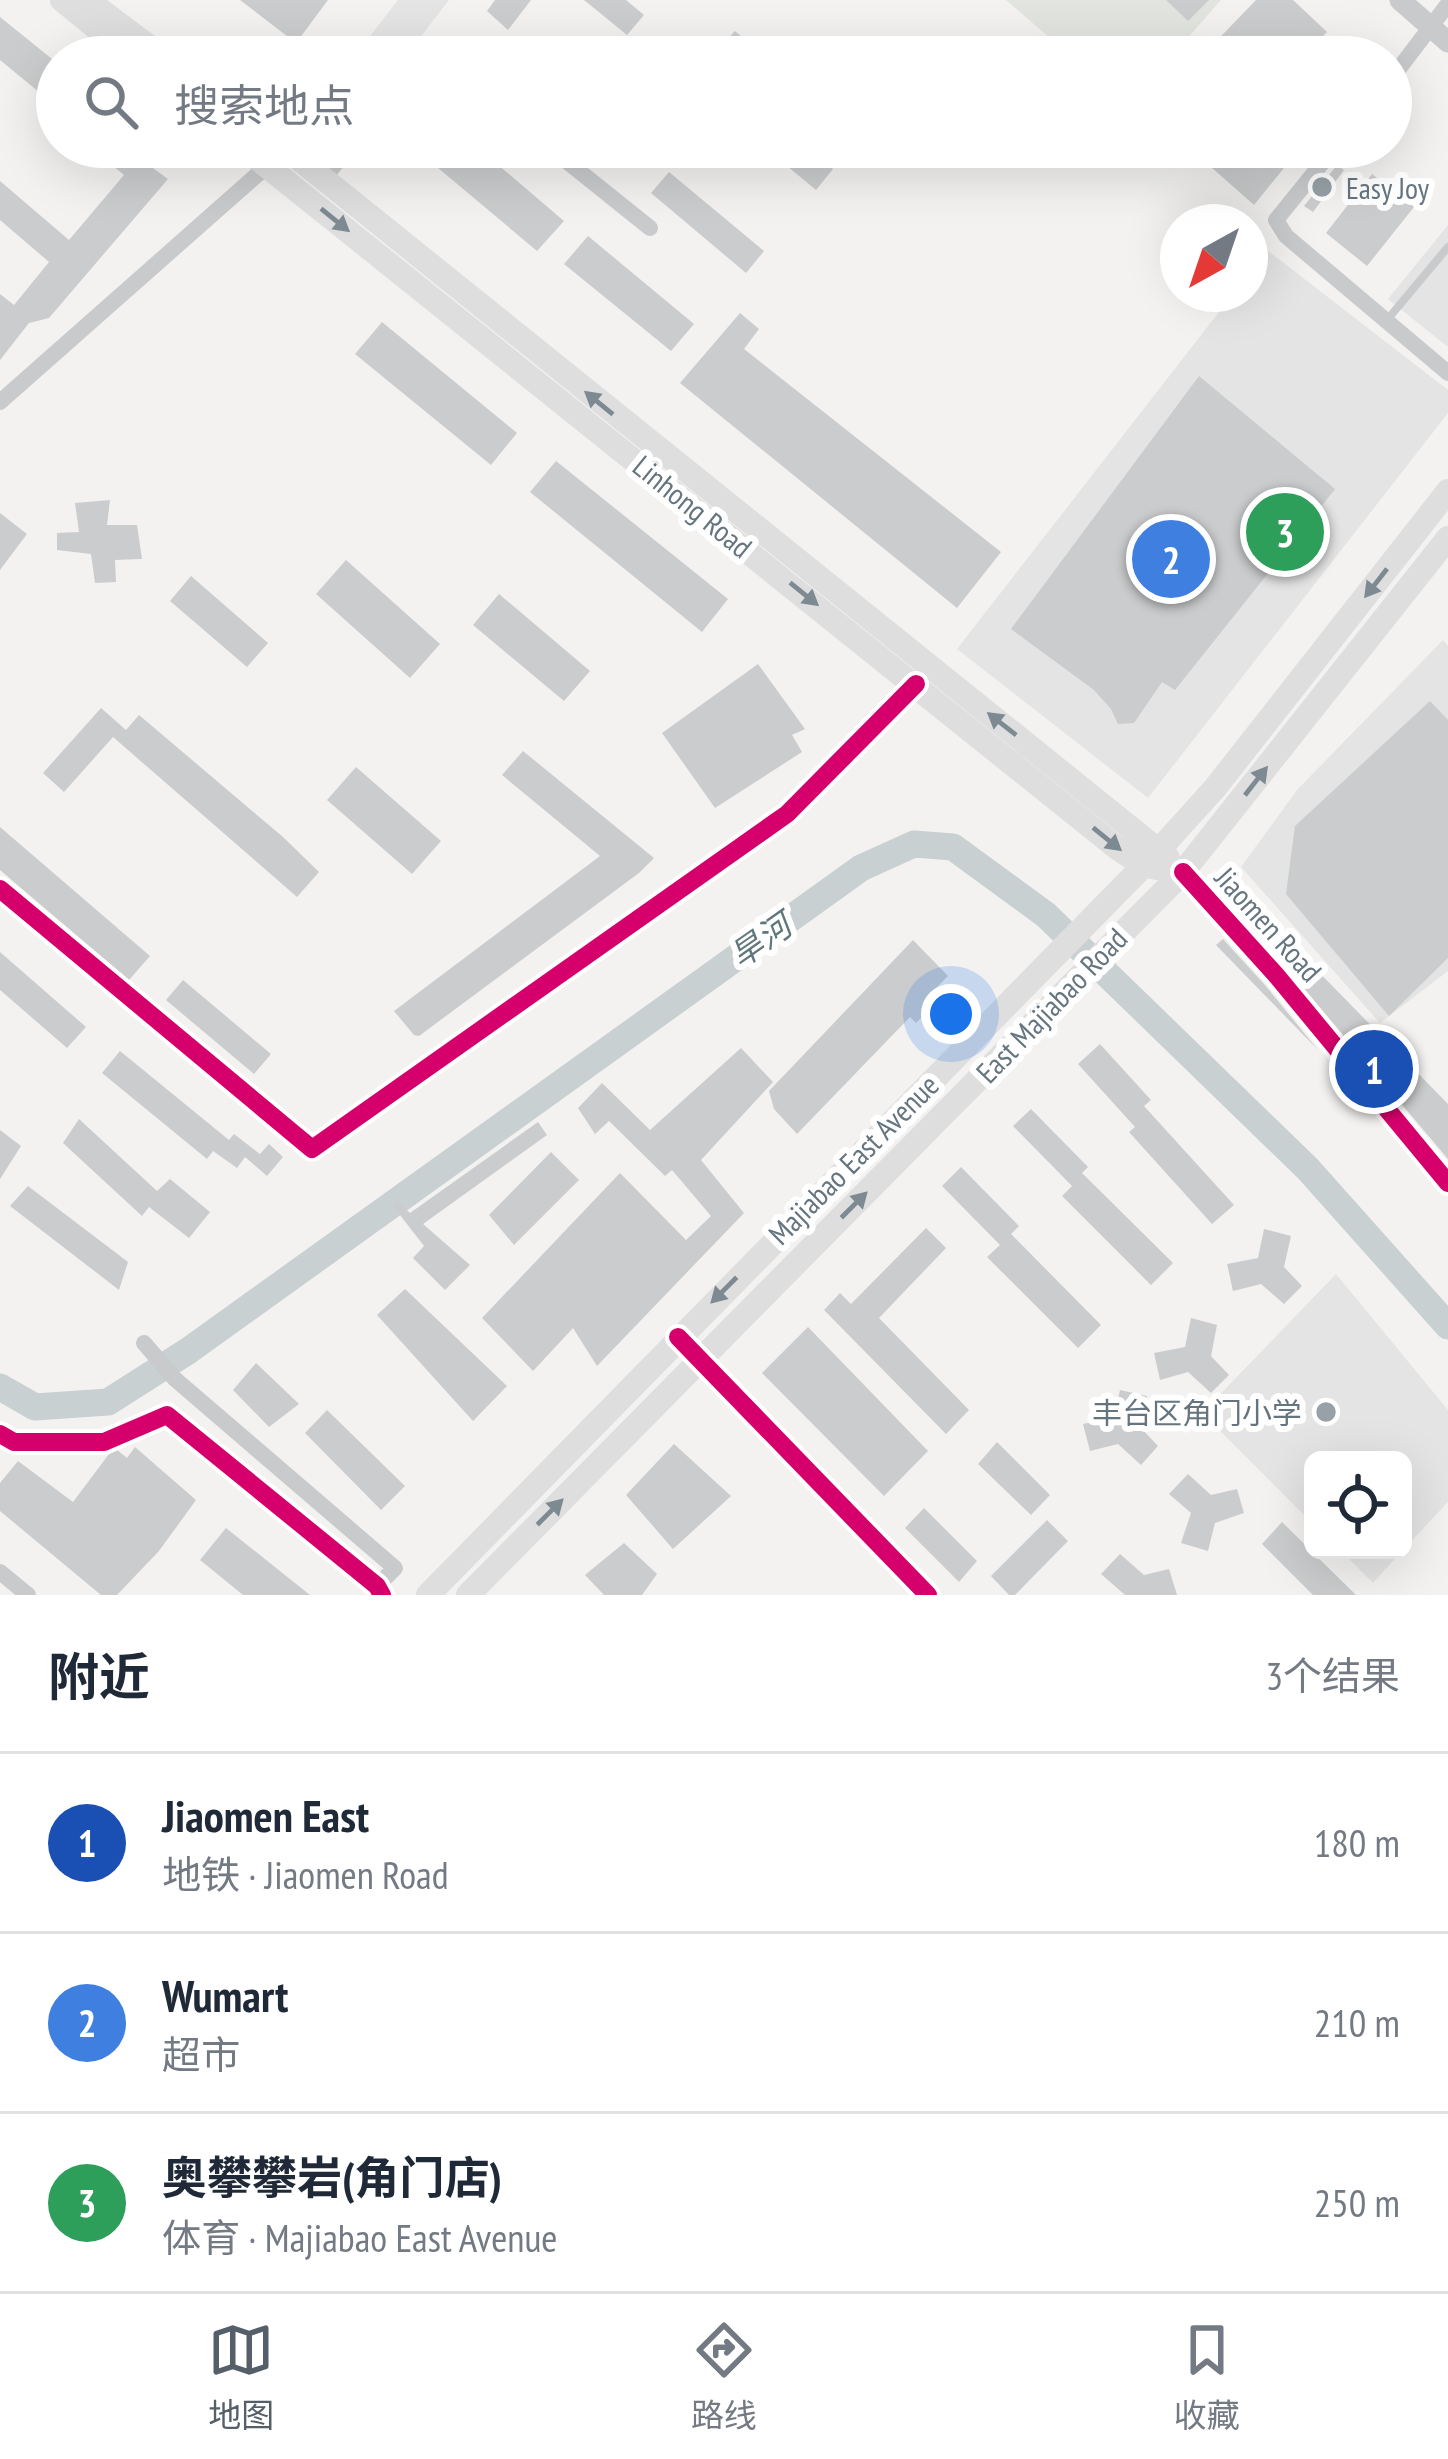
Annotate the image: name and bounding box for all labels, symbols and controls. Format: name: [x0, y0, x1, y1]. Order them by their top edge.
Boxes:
search box: [36, 36, 1412, 168]
icon: search: [78, 69, 144, 135]
text: 搜索地点: [174, 76, 354, 134]
place label: Easy Joy: [1346, 168, 1430, 207]
marker: Easy Joy: [1309, 174, 1335, 200]
north arrow: [1160, 204, 1268, 312]
one-way arrow: [319, 207, 350, 232]
one-way arrow: [584, 390, 614, 416]
street label: Linhong Road: [626, 446, 760, 566]
pin: 3: [1246, 487, 1324, 577]
pin: 2: [1132, 514, 1210, 604]
one-way arrow: [1364, 568, 1389, 599]
one-way arrow: [788, 581, 819, 606]
one-way arrow: [987, 712, 1018, 737]
one-way arrow: [1243, 766, 1268, 797]
one-way arrow: [1092, 826, 1123, 851]
street label: Jiaomen Road: [1207, 858, 1331, 990]
water label: 旱河: [721, 900, 804, 977]
street label: East Majiabao Road: [967, 919, 1135, 1091]
your location: [921, 984, 981, 1044]
pin: 1: [1335, 1024, 1413, 1114]
street label: Majiabao East Avenue: [760, 1066, 946, 1252]
one-way arrow: [840, 1191, 868, 1219]
one-way arrow: [710, 1275, 738, 1304]
place label: 丰台区角门小学: [1092, 1393, 1302, 1432]
marker: 丰台区角门小学: [1313, 1399, 1339, 1425]
map controls: [1304, 1451, 1412, 1559]
button: locate: [1304, 1451, 1412, 1559]
one-way arrow: [536, 1498, 564, 1526]
text: 附近: [48, 1643, 150, 1709]
text: 3个结果: [1265, 1650, 1400, 1701]
text: Jiaomen East: [162, 1786, 369, 1844]
text: 1: [78, 1817, 96, 1868]
text: 180 m: [1314, 1817, 1400, 1868]
text: 地铁 · Jiaomen Road: [162, 1849, 449, 1900]
text: Wumart: [162, 1966, 288, 2024]
text: 2: [78, 1997, 96, 2048]
text: 210 m: [1314, 1997, 1400, 2048]
text: 超市: [162, 2029, 240, 2080]
text: 奥攀攀岩(角门店): [162, 2148, 502, 2206]
text: 3: [78, 2177, 96, 2228]
text: 250 m: [1314, 2177, 1400, 2228]
text: 体育 · Majiabao East Avenue: [162, 2212, 557, 2263]
tab: 地图: [208, 2317, 274, 2437]
tab: 路线: [691, 2317, 757, 2437]
tab: 收藏: [1174, 2317, 1240, 2437]

